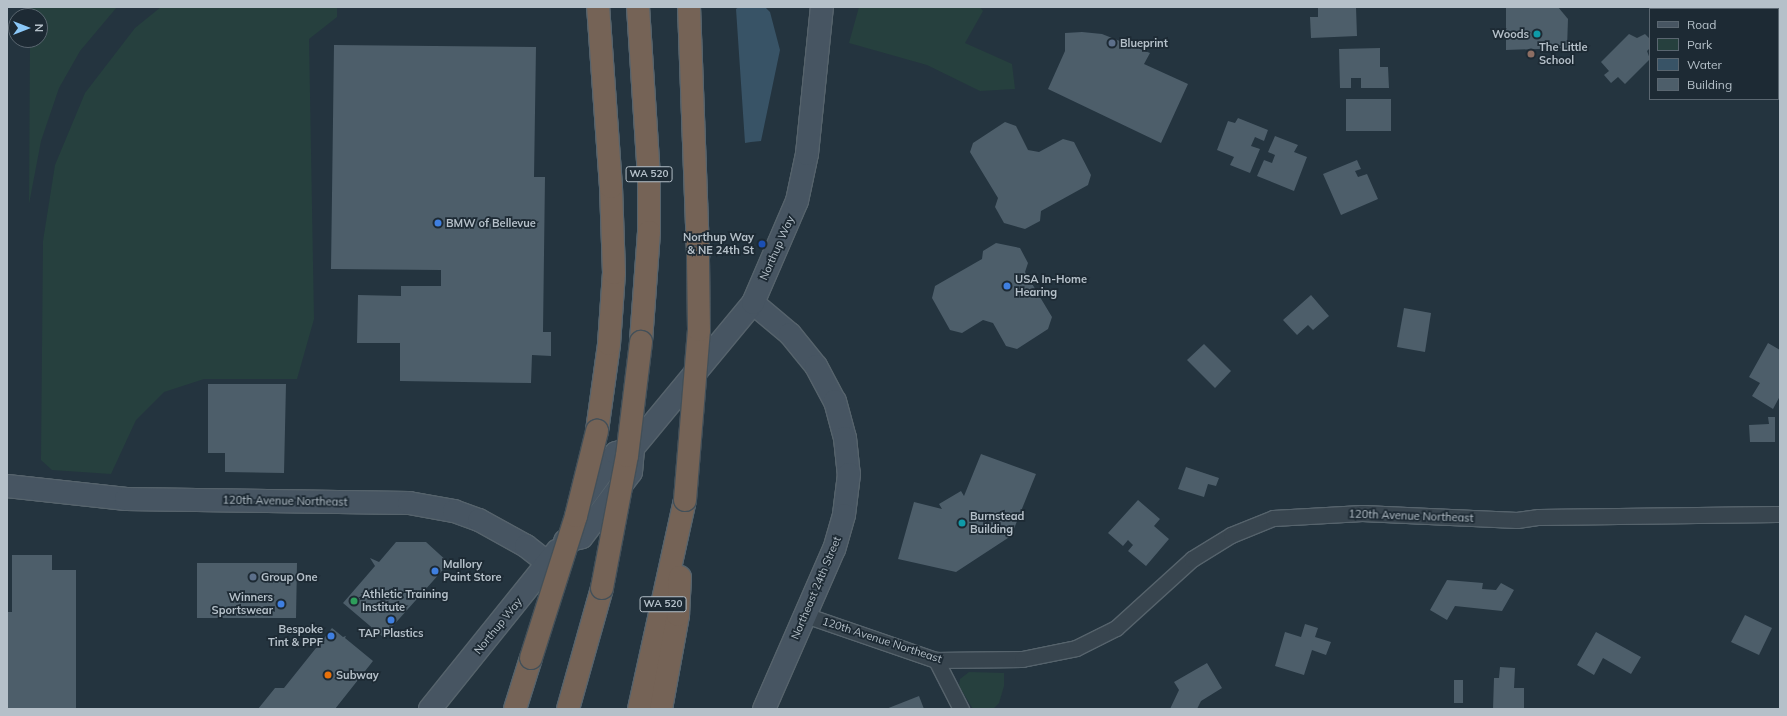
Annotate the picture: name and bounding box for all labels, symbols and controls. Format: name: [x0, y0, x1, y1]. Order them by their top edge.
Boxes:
north arrow: [8, 8, 48, 48]
legend: [1649, 8, 1779, 100]
text: Road: [1687, 17, 1716, 32]
text: N: [32, 24, 46, 32]
place label: Woods: [1492, 27, 1529, 41]
marker: Woods: [1532, 29, 1542, 39]
place label: Blueprint: [1120, 36, 1168, 50]
text: Park: [1687, 37, 1712, 52]
marker: Blueprint: [1107, 38, 1117, 48]
place label: The Little School: [1539, 41, 1587, 67]
marker: The Little School: [1526, 49, 1536, 59]
text: Water: [1687, 57, 1722, 72]
text: Building: [1687, 77, 1732, 92]
road number: WA 520: [625, 166, 673, 182]
street label: Northup Way: [757, 214, 797, 282]
place label: BMW of Bellevue: [446, 216, 536, 230]
marker: BMW of Bellevue: [433, 218, 443, 228]
place label: Northup Way & NE 24th St: [683, 231, 754, 257]
marker: Northup Way & NE 24th St: [757, 239, 767, 249]
place label: USA In-Home Hearing: [1015, 273, 1087, 299]
marker: USA In-Home Hearing: [1002, 281, 1012, 291]
street label: 120th Avenue Northeast: [222, 493, 348, 509]
street label: 120th Avenue Northeast: [1348, 507, 1474, 525]
place label: Burnstead Building: [970, 510, 1024, 536]
marker: Burnstead Building: [957, 518, 967, 528]
street label: Northeast 24th Street: [788, 535, 844, 641]
place label: Mallory Paint Store: [443, 558, 502, 584]
marker: Mallory Paint Store: [430, 566, 440, 576]
place label: Group One: [261, 570, 318, 584]
marker: Group One: [248, 572, 258, 582]
place label: Athletic Training Institute: [362, 588, 448, 614]
place label: Winners Sportswear: [212, 591, 273, 617]
street label: Northup Way: [471, 595, 525, 657]
marker: Athletic Training Institute: [349, 596, 359, 606]
road number: WA 520: [639, 596, 687, 612]
marker: Winners Sportswear: [276, 599, 286, 609]
street label: 120th Avenue Northeast: [820, 614, 944, 666]
marker: TAP Plastics: [386, 615, 396, 625]
place label: Bespoke Tint & PPF: [268, 623, 323, 649]
place label: TAP Plastics: [358, 626, 424, 640]
marker: Bespoke Tint & PPF: [326, 631, 336, 641]
place label: Subway: [336, 668, 379, 682]
marker: Subway: [323, 670, 333, 680]

